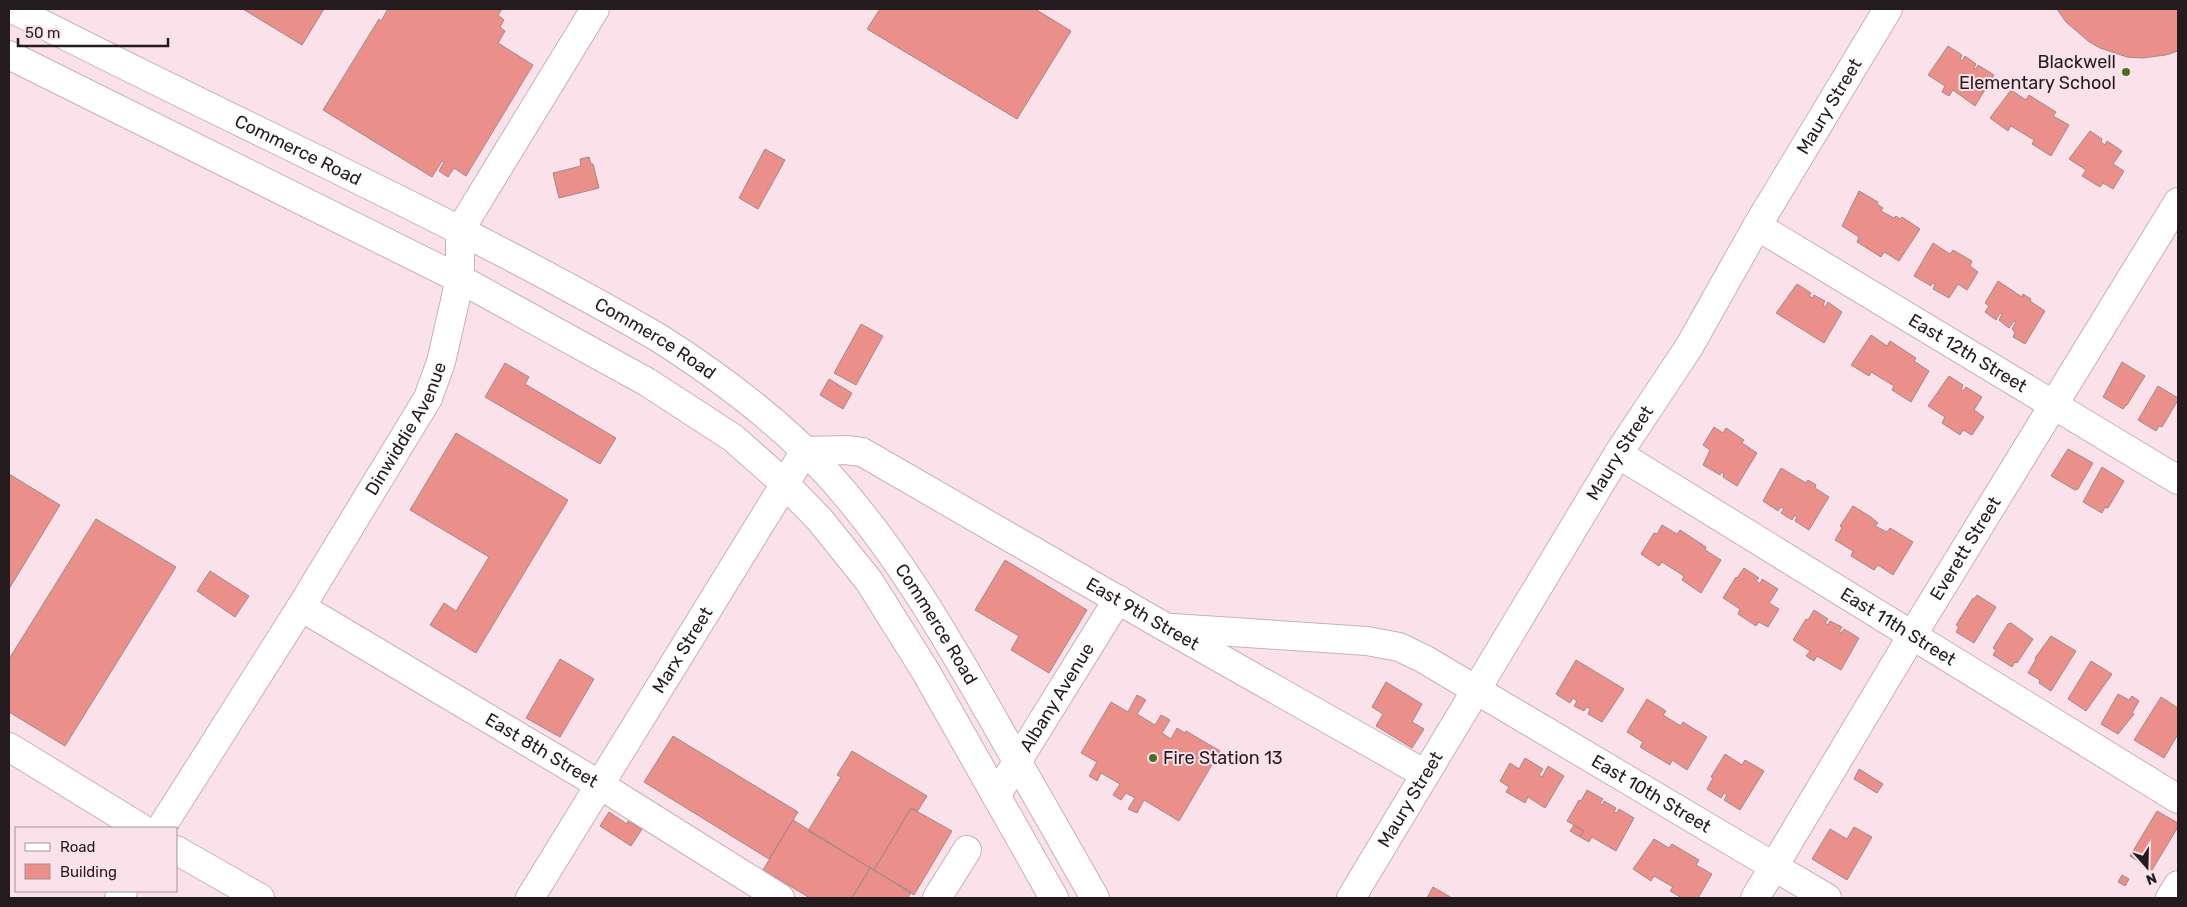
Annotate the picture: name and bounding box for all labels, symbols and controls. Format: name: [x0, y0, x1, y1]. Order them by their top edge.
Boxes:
scale bar: [18, 15, 168, 47]
text: 50 m: [25, 24, 60, 42]
place label: Blackwell Elementary School: [1959, 51, 2116, 94]
street label: Maury Street: [1792, 55, 1866, 158]
marker: Blackwell Elementary School: [2120, 66, 2132, 78]
street label: Commerce Road: [231, 110, 365, 190]
street label: Commerce Road: [591, 293, 720, 384]
street label: East 12th Street: [1904, 309, 2031, 397]
street label: Dinwiddie Avenue: [361, 359, 451, 499]
street label: Maury Street: [1582, 401, 1658, 504]
street label: Everett Street: [1925, 493, 2006, 604]
street label: Commerce Road: [890, 559, 982, 688]
street label: East 9th Street: [1082, 573, 1203, 655]
street label: East 11th Street: [1836, 583, 1960, 670]
street label: Marx Street: [648, 603, 717, 697]
street label: Albany Avenue: [1015, 639, 1099, 756]
street label: East 8th Street: [481, 708, 602, 792]
place label: Fire Station 13: [1163, 747, 1283, 769]
street label: Maury Street: [1373, 748, 1447, 851]
street label: East 10th Street: [1588, 750, 1715, 838]
marker: Fire Station 13: [1147, 752, 1159, 764]
legend: [15, 827, 178, 892]
text: Road: [60, 838, 96, 856]
north arrow: [2122, 842, 2172, 892]
text: Building: [60, 863, 117, 881]
text: N: [2144, 869, 2159, 888]

